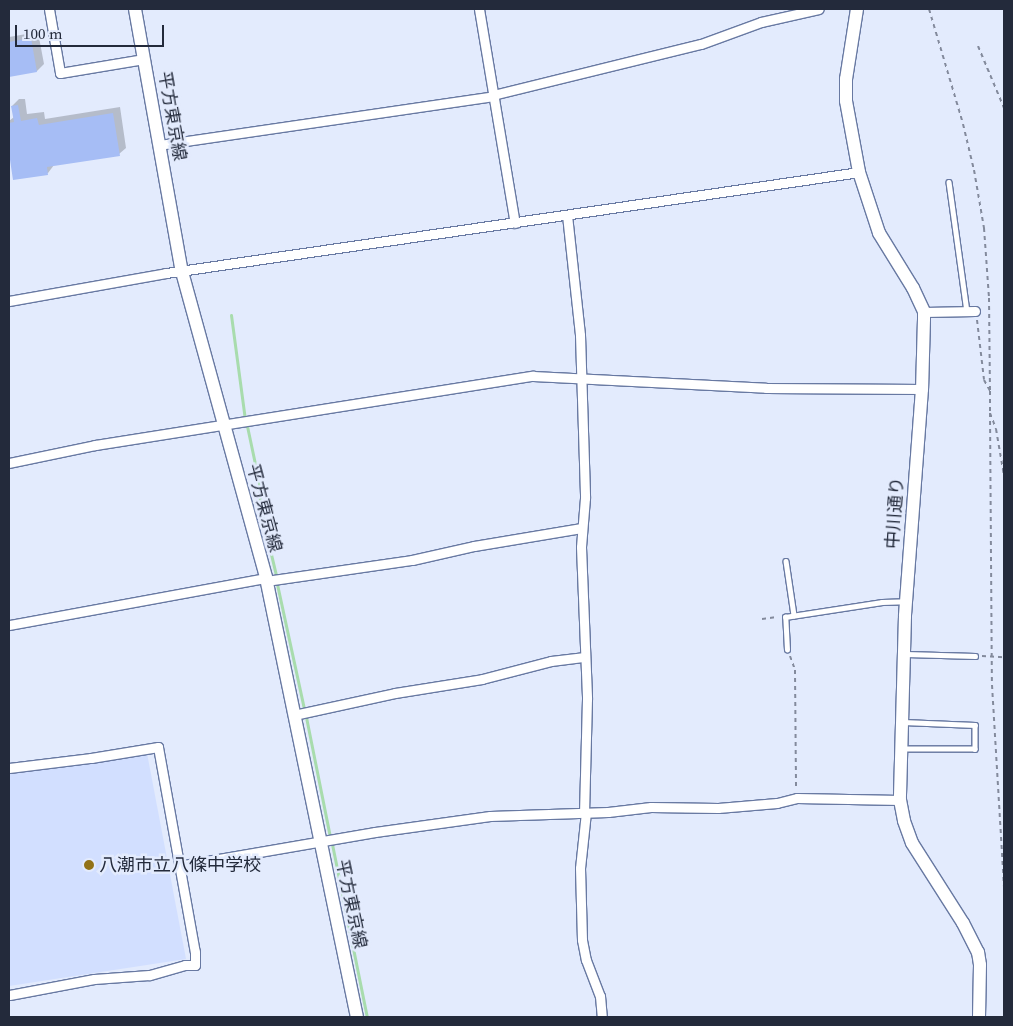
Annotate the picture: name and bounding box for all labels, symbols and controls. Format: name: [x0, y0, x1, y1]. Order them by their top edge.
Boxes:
scale bar: [18, 15, 166, 47]
text: 100 m: [23, 23, 63, 44]
street label: 平方東京線: [154, 70, 190, 162]
street label: 平方東京線: [242, 462, 286, 554]
street label: 中川通り: [882, 476, 908, 550]
place label: 八潮市立八條中学校: [99, 854, 261, 876]
street label: 平方東京線: [331, 858, 371, 950]
marker: 八潮市立八條中学校: [83, 859, 95, 871]

